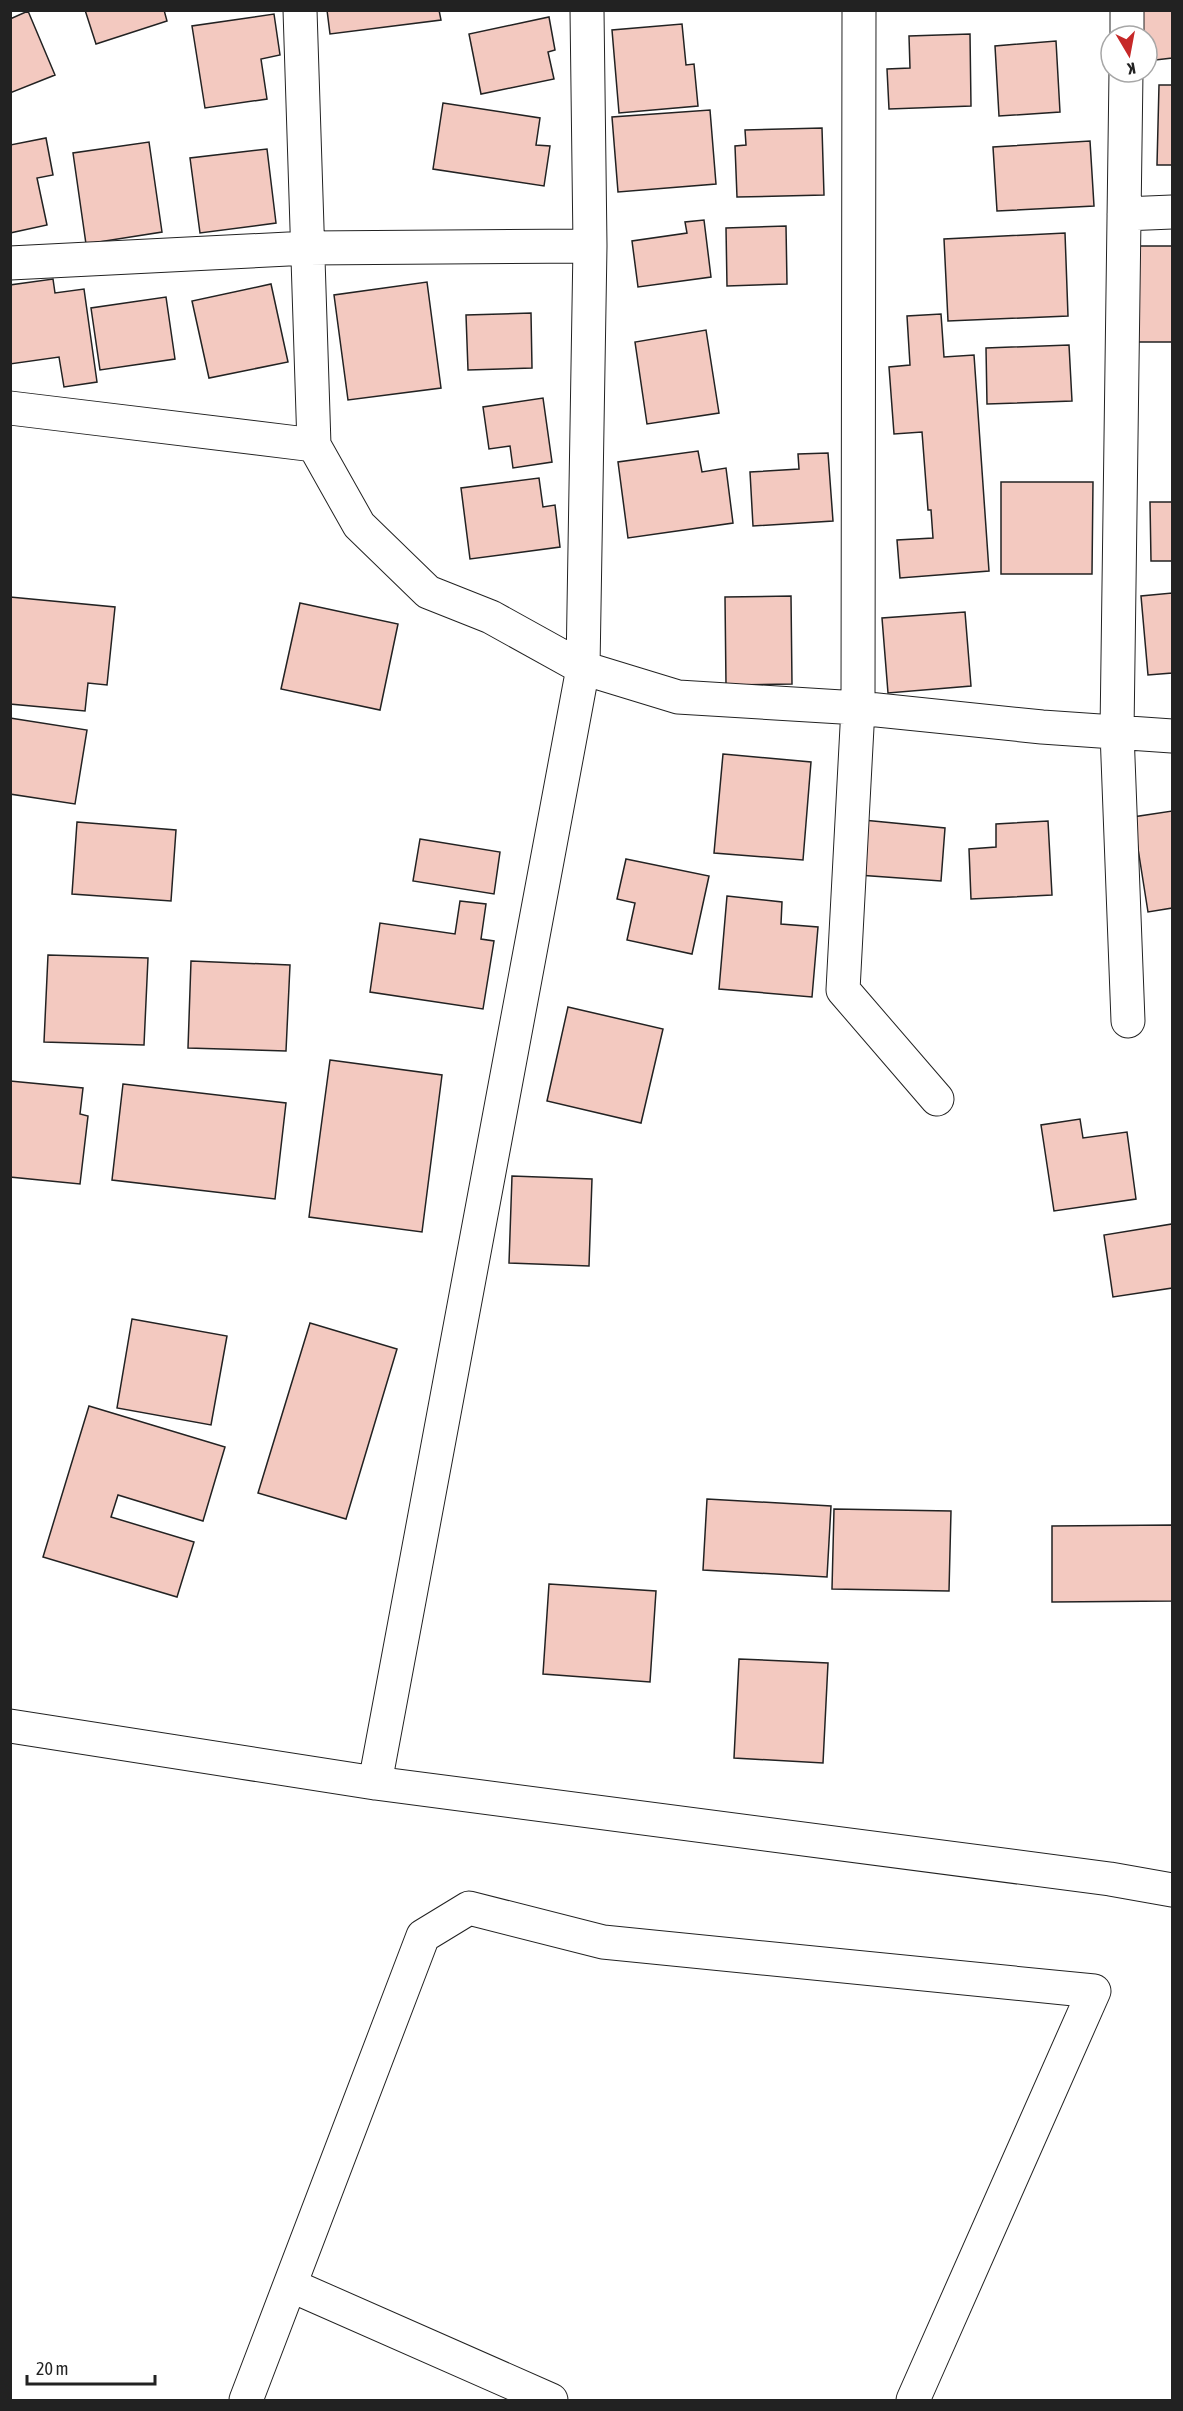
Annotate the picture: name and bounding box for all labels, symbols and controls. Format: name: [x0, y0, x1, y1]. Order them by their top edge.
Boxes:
north arrow: [1099, 24, 1159, 84]
text: K: [1126, 59, 1137, 78]
scale bar: [27, 2348, 154, 2386]
text: 20 m: [36, 2358, 68, 2379]

